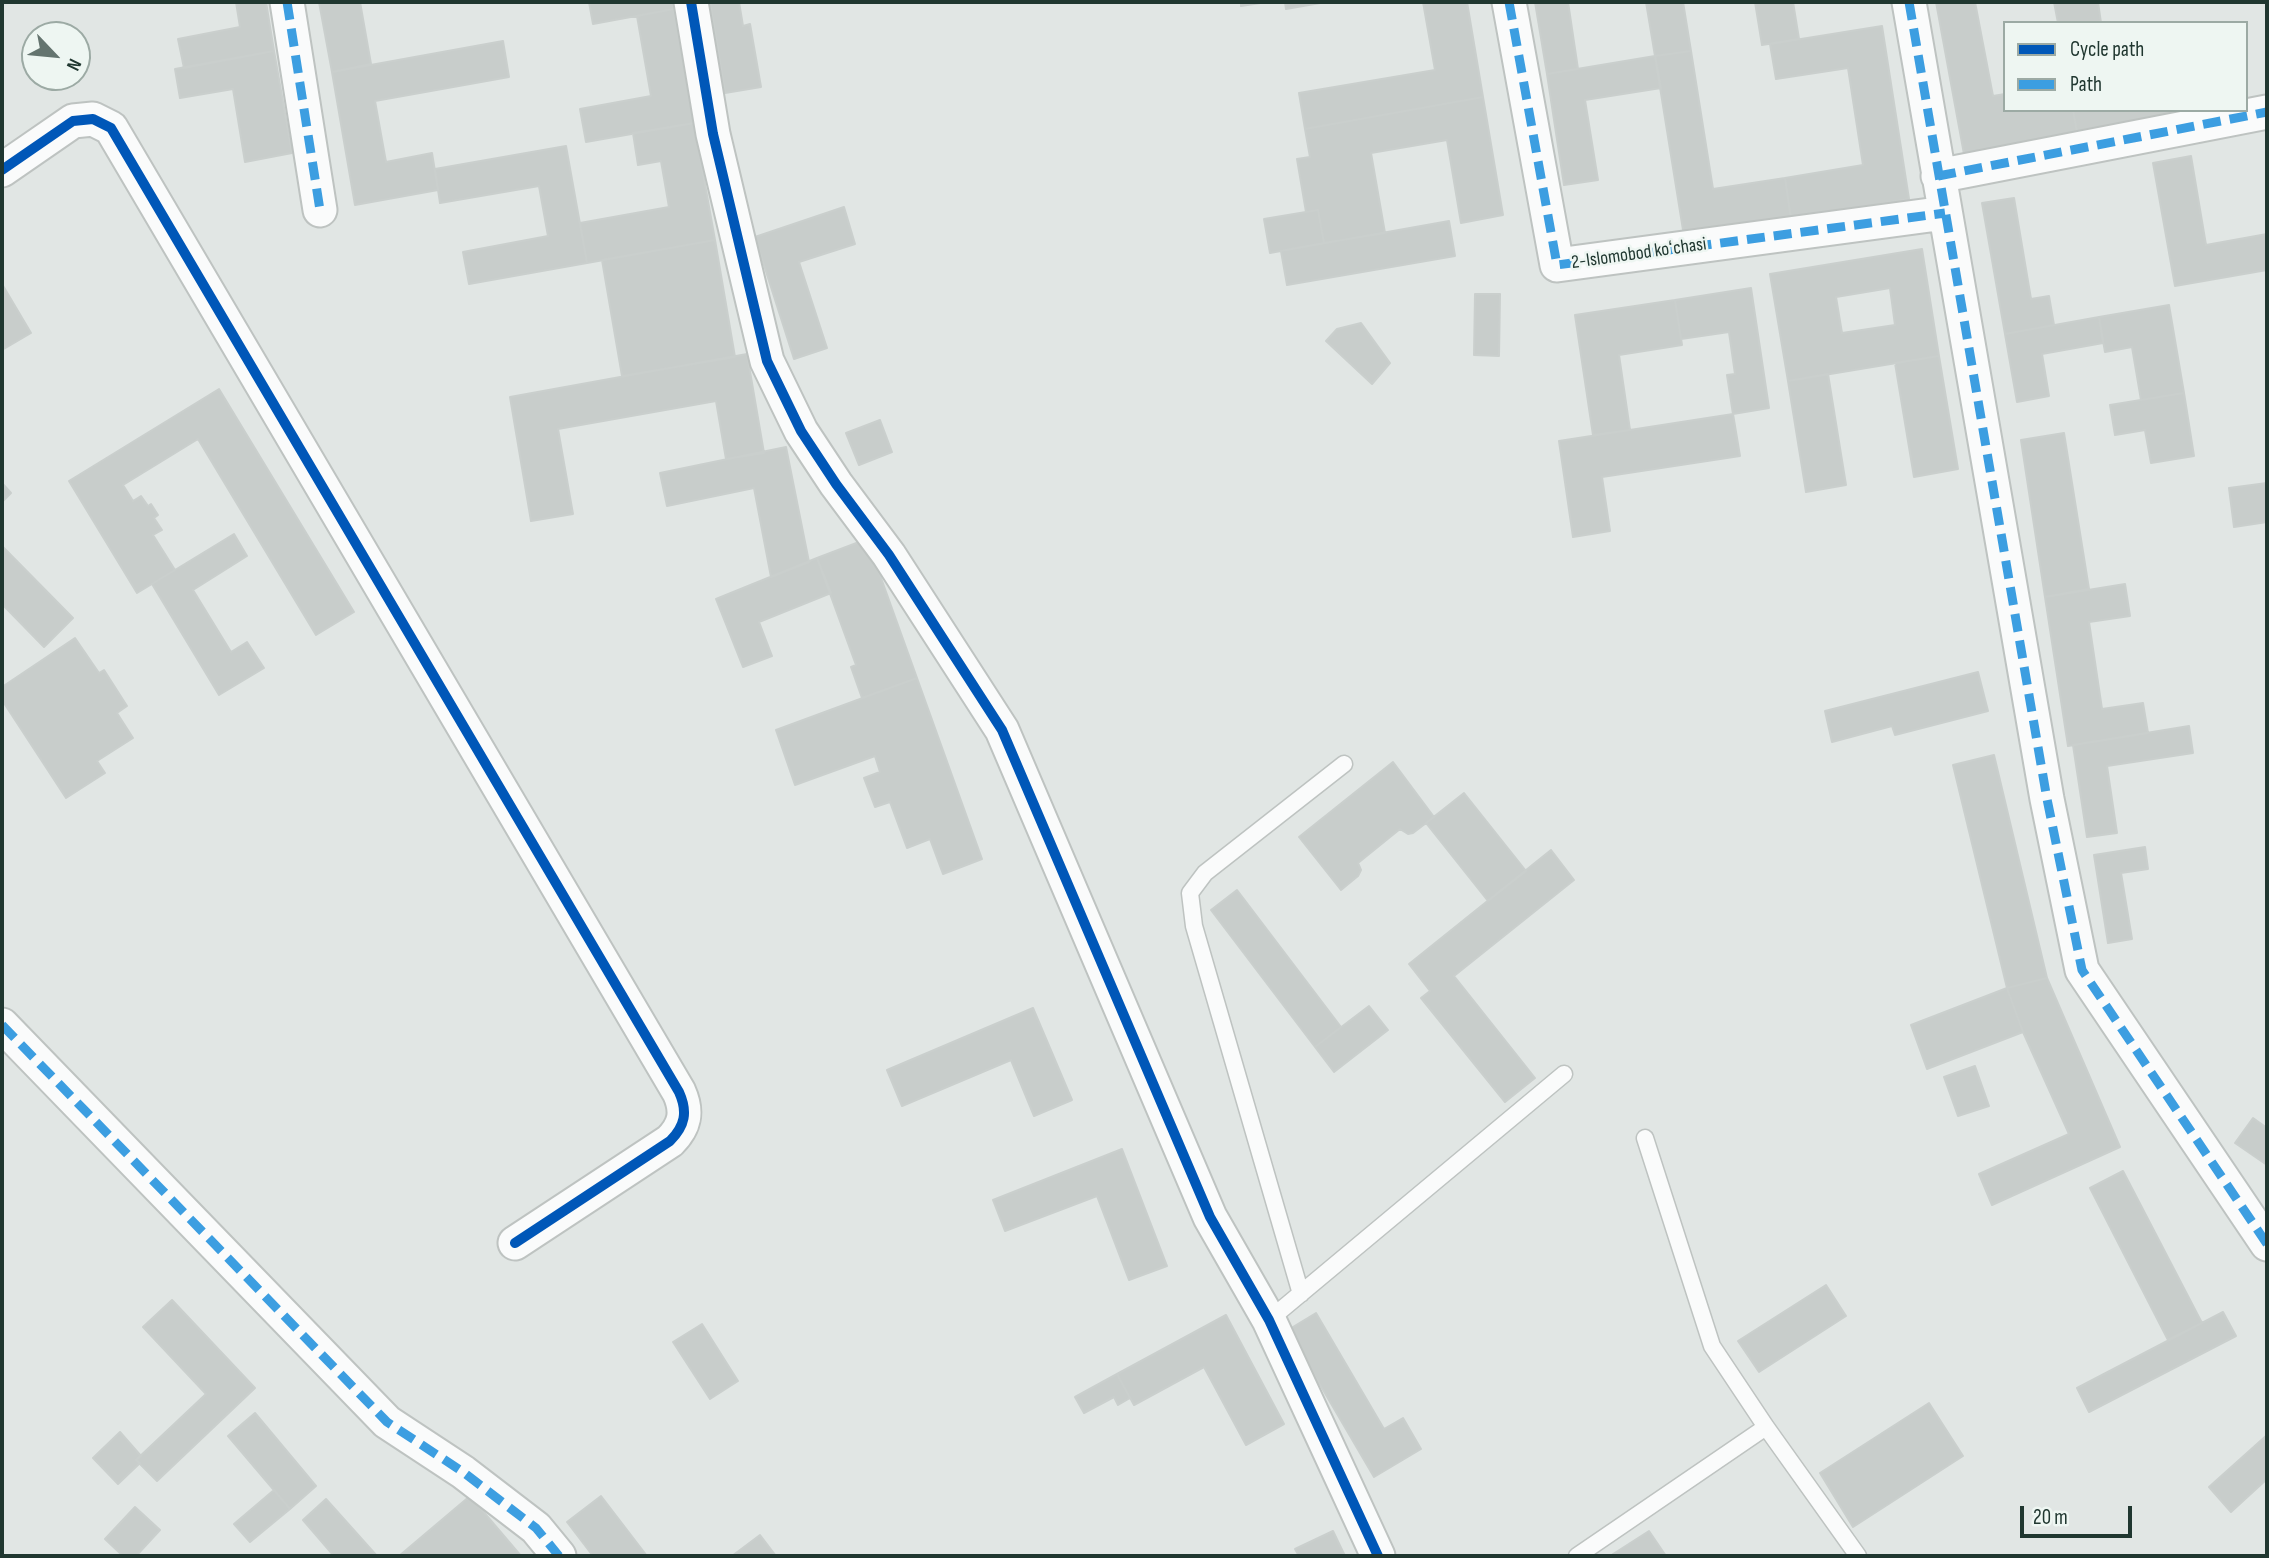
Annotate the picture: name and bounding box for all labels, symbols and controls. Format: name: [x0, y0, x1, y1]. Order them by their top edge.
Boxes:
north arrow: [21, 21, 91, 91]
legend: [2003, 21, 2248, 112]
text: Cycle path: [2070, 37, 2144, 62]
text: N: [61, 55, 86, 74]
text: Path: [2070, 72, 2102, 97]
street label: 2-Islomobod koʻchasi: [1570, 233, 1708, 275]
scale bar: [2024, 1492, 2136, 1536]
text: 20 m: [2033, 1505, 2068, 1530]

